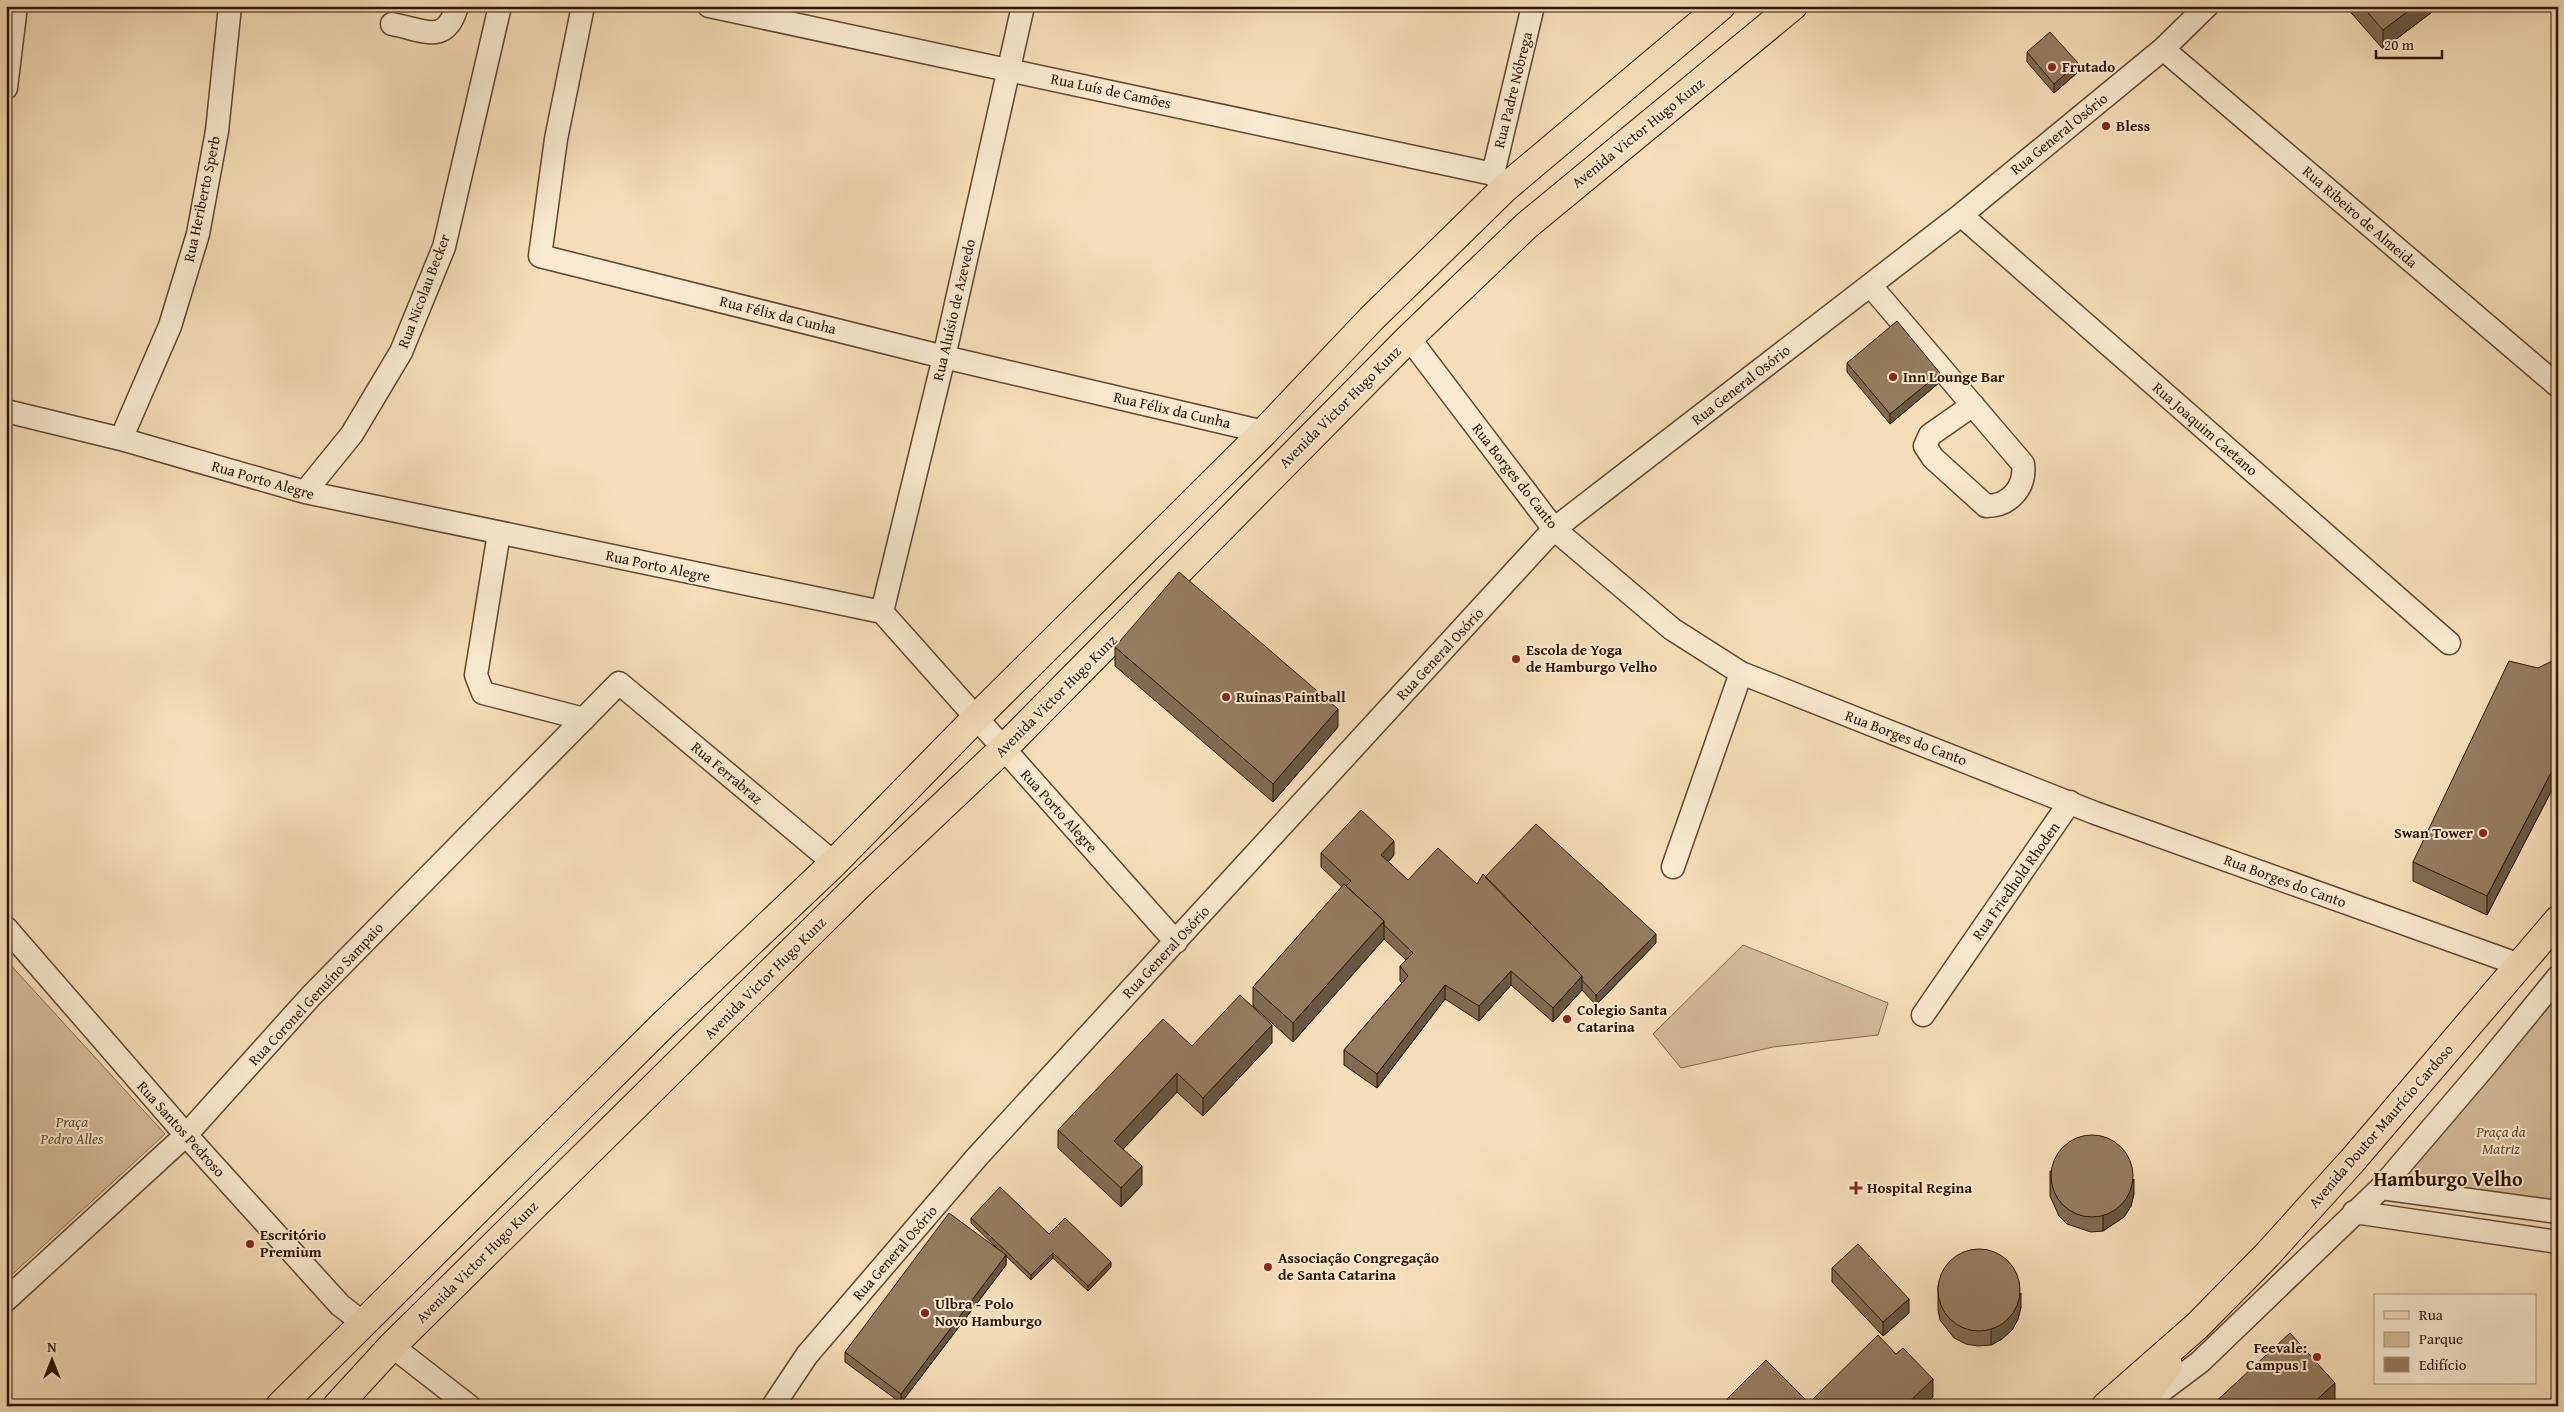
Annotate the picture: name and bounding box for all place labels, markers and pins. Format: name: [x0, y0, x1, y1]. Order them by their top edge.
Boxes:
place label: Frutado: [2062, 56, 2115, 77]
marker: Frutado: [2046, 61, 2058, 73]
place label: Bless: [2116, 115, 2150, 136]
marker: Bless: [2100, 120, 2112, 132]
place label: Inn Lounge Bar: [1903, 366, 2005, 387]
marker: Inn Lounge Bar: [1887, 371, 1899, 383]
place label: Escola de Yoga de Hamburgo Velho: [1526, 639, 1657, 677]
marker: Escola de Yoga de Hamburgo Velho: [1510, 653, 1522, 665]
place label: Ruinas Paintball: [1236, 686, 1346, 707]
marker: Ruinas Paintball: [1220, 691, 1232, 703]
place label: Swan Tower: [2394, 822, 2473, 843]
marker: Swan Tower: [2477, 827, 2489, 839]
place label: Colegio Santa Catarina: [1577, 999, 1667, 1037]
marker: Colegio Santa Catarina: [1561, 1013, 1573, 1025]
place label: Hospital Regina: [1867, 1177, 1972, 1198]
marker: Hospital Regina: [1849, 1181, 1863, 1195]
place label: Escritório Premium: [260, 1224, 326, 1262]
marker: Escritório Premium: [244, 1238, 256, 1250]
place label: Associação Congregação de Santa Catarina: [1278, 1247, 1439, 1285]
marker: Associação Congregação de Santa Catarina: [1262, 1261, 1274, 1273]
place label: Ulbra - Polo Novo Hamburgo: [935, 1293, 1042, 1331]
marker: Ulbra - Polo Novo Hamburgo: [919, 1307, 931, 1319]
place label: Feevale: Campus I: [2246, 1337, 2307, 1375]
marker: Feevale: Campus I: [2311, 1351, 2323, 1363]

